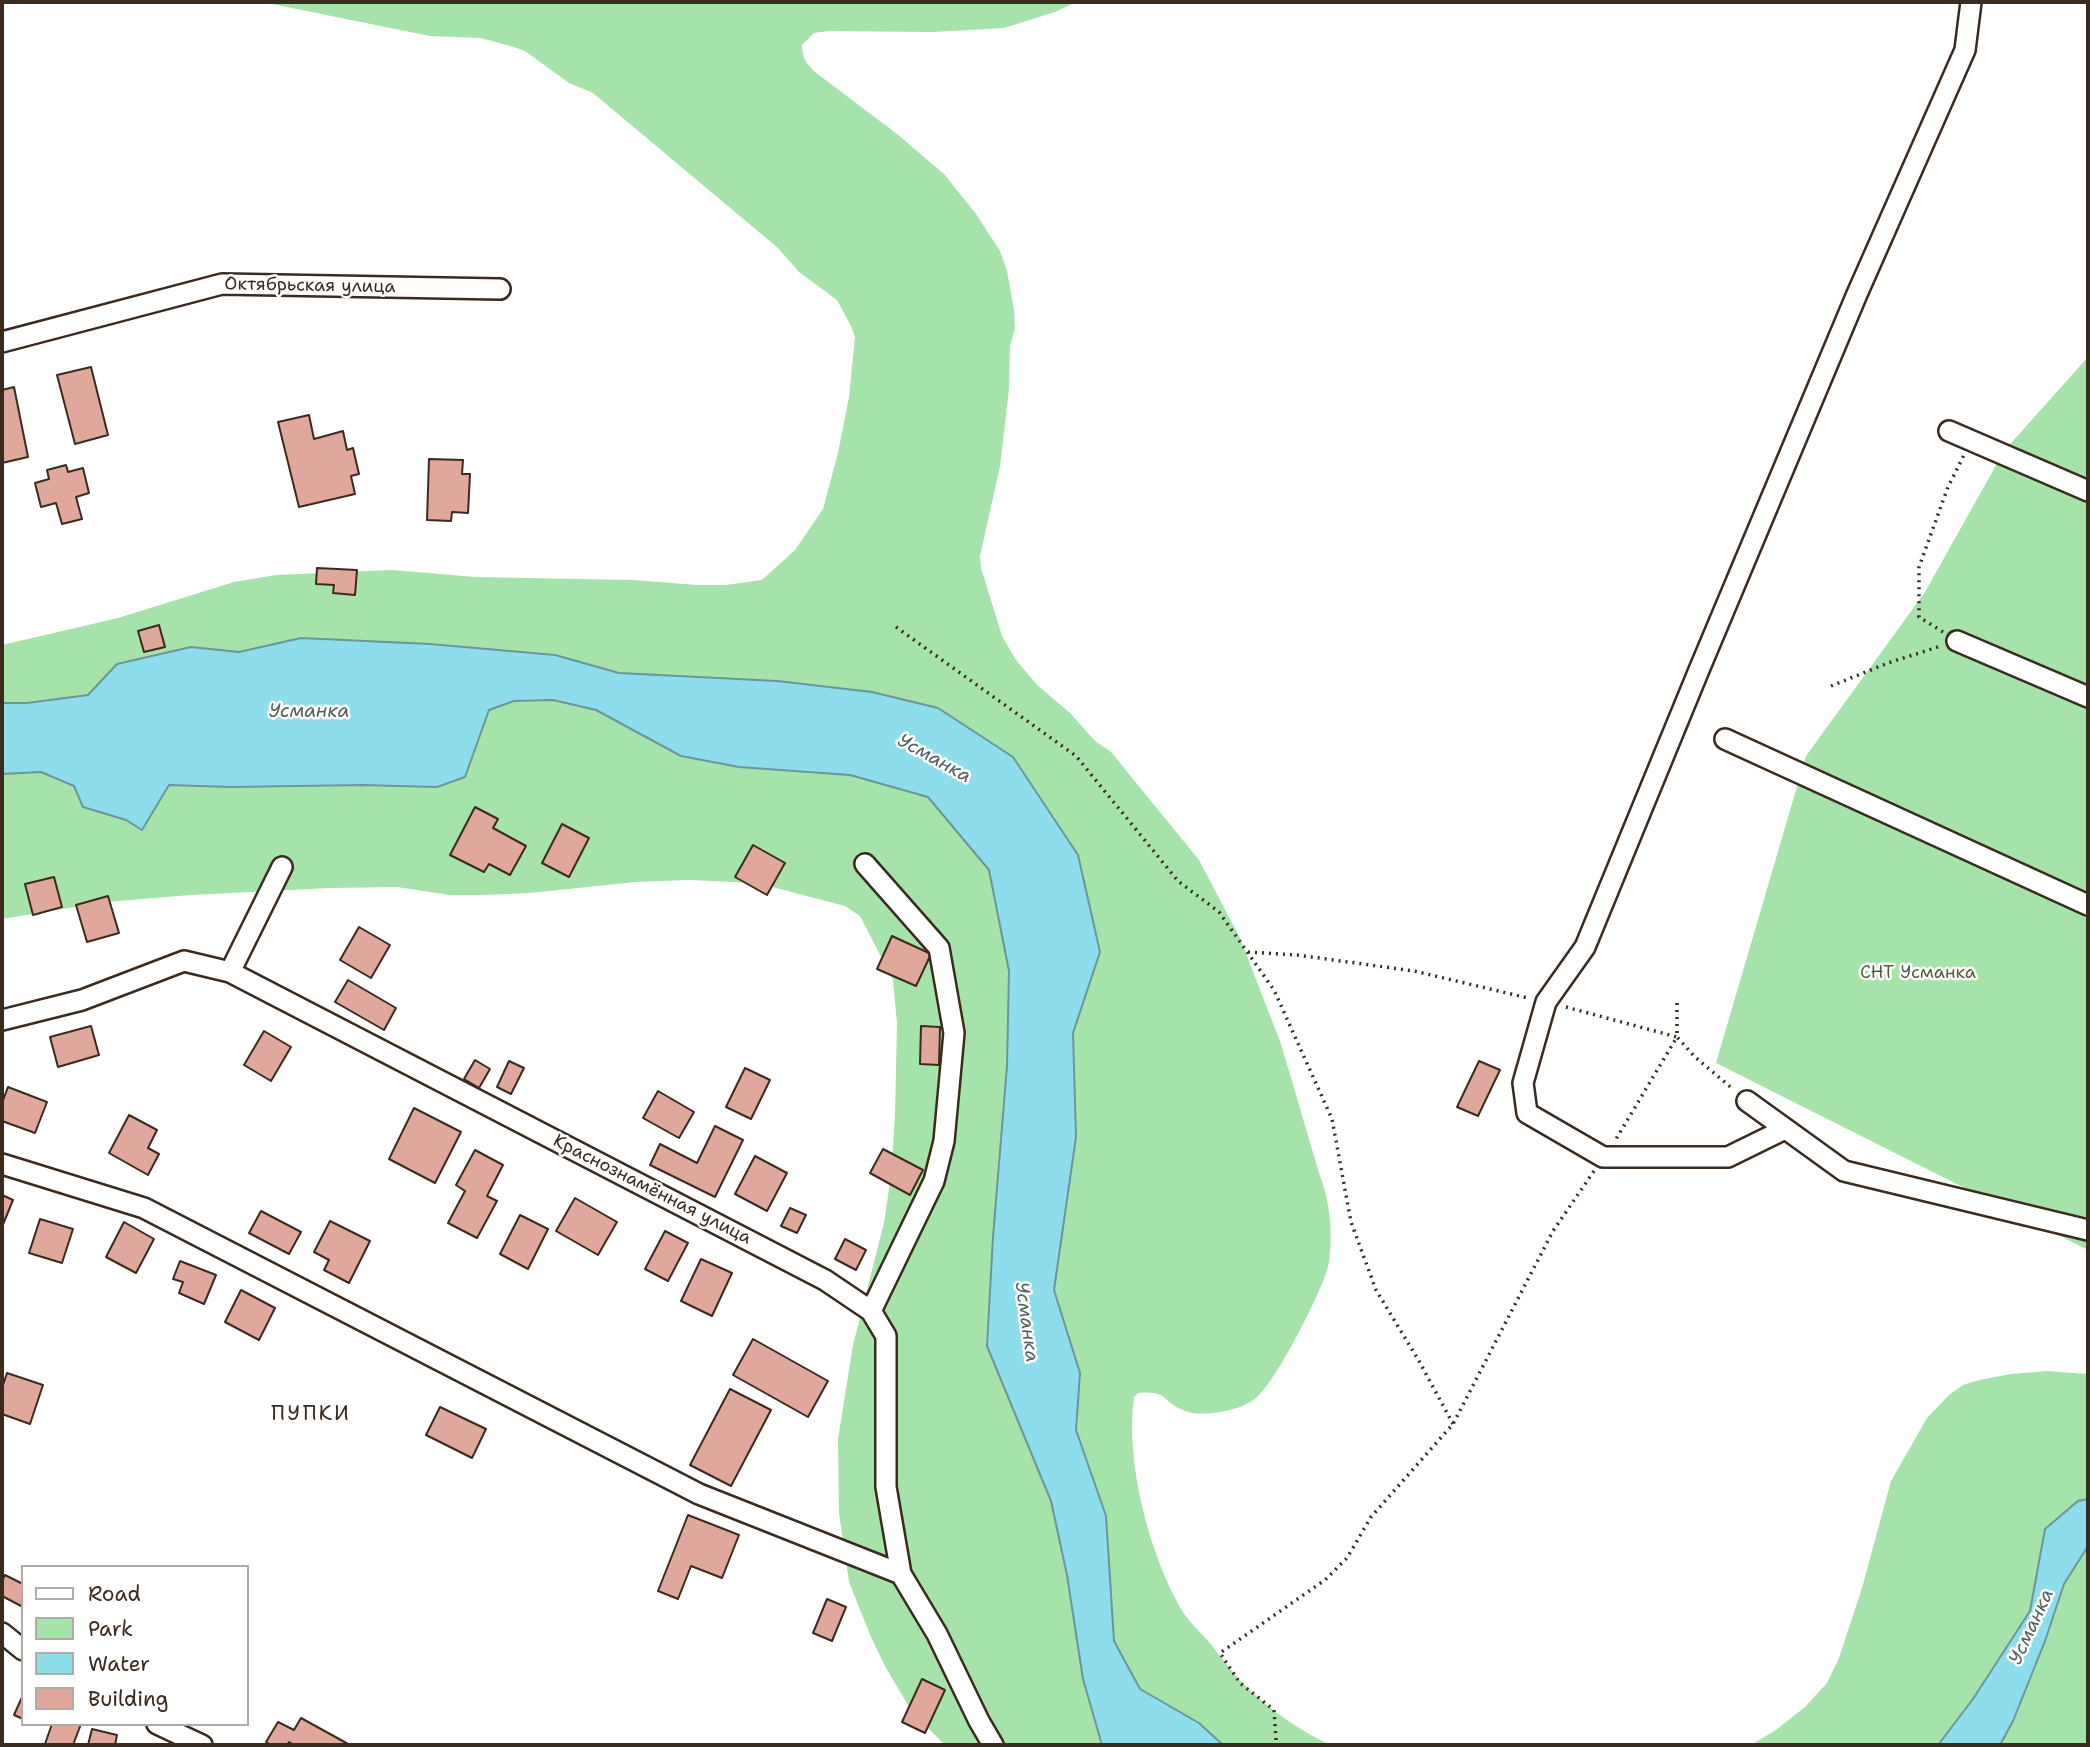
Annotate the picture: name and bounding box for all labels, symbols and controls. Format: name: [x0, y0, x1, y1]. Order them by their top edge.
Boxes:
street label: Октябрьская улица: [224, 274, 396, 298]
water label: Усманка: [269, 701, 349, 723]
water label: Усманка: [893, 729, 975, 789]
park label: СНТ Усманка: [1860, 962, 1976, 984]
street label: Краснознамённая улица: [549, 1130, 755, 1250]
water label: Усманка: [1009, 1281, 1043, 1363]
district label: ПУПКИ: [272, 1402, 350, 1428]
legend: [21, 1565, 248, 1726]
text: Road: [88, 1580, 141, 1608]
water label: Усманка: [2005, 1586, 2059, 1668]
text: Park: [88, 1615, 133, 1643]
text: Water: [88, 1650, 150, 1678]
text: Building: [88, 1685, 168, 1713]

